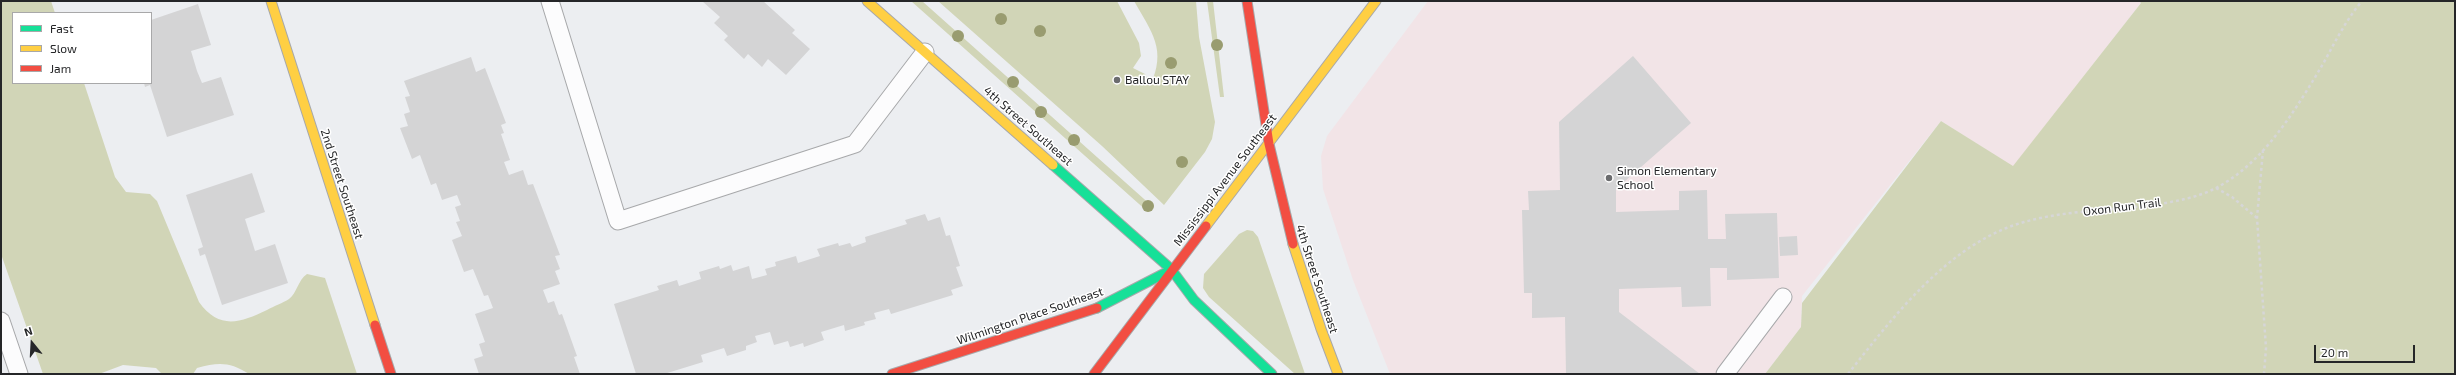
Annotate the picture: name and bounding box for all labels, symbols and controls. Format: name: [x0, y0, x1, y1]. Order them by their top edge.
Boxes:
legend: [12, 12, 152, 84]
text: Fast: [50, 21, 73, 35]
text: Slow: [50, 41, 77, 55]
text: Jam: [50, 61, 71, 75]
place label: Ballou STAY: [1125, 73, 1189, 87]
marker: Ballou STAY: [1112, 75, 1122, 85]
street label: 4th Street Southeast: [981, 83, 1075, 169]
street label: Mississippi Avenue Southeast: [1171, 111, 1279, 249]
street label: 2nd Street Southeast: [317, 127, 367, 241]
place label: Simon Elementary School: [1617, 164, 1717, 192]
marker: Simon Elementary School: [1604, 173, 1614, 183]
street label: Oxon Run Trail: [2082, 195, 2162, 219]
street label: 4th Street Southeast: [1293, 223, 1341, 335]
street label: Wilmington Place Southeast: [955, 284, 1105, 348]
north arrow: [12, 323, 52, 363]
text: N: [22, 324, 34, 339]
scale bar: [2316, 337, 2417, 363]
text: 20 m: [2321, 345, 2348, 359]

